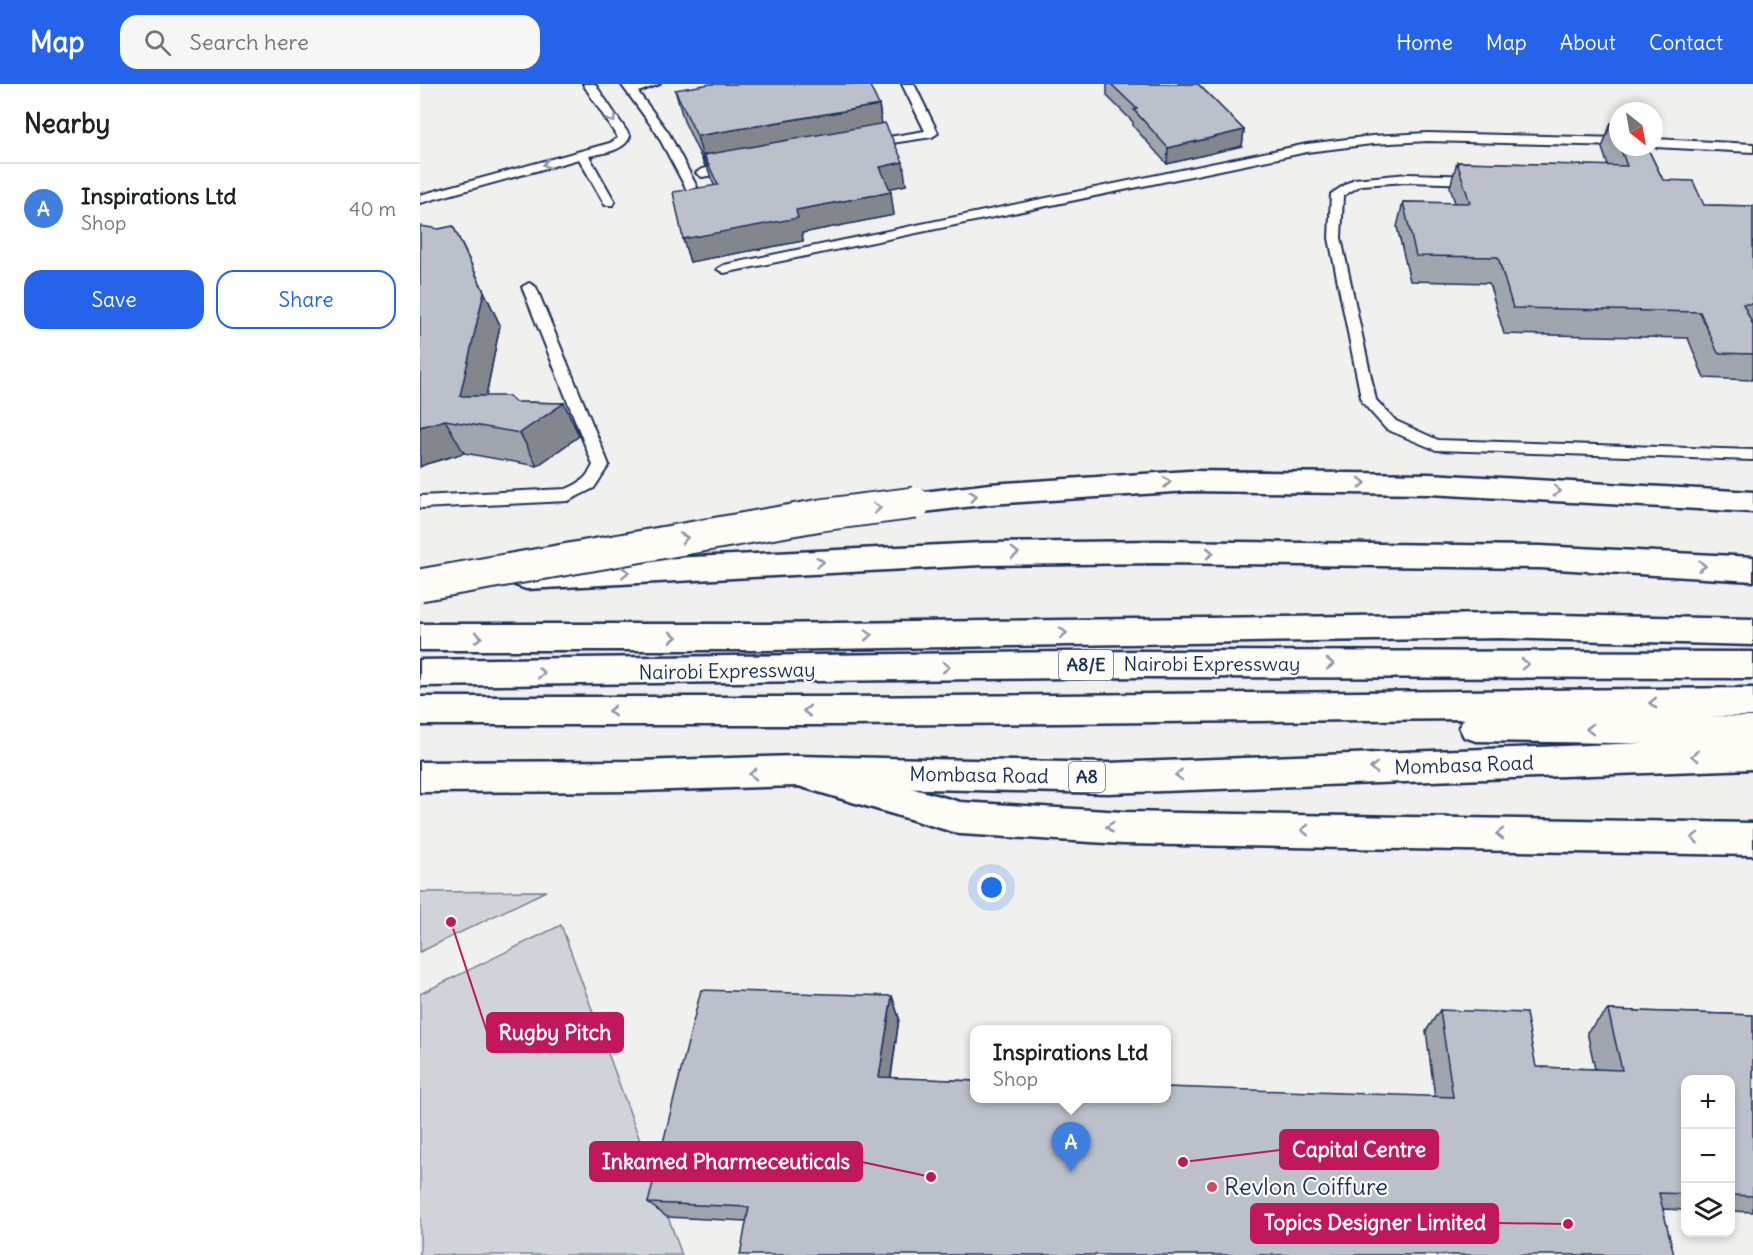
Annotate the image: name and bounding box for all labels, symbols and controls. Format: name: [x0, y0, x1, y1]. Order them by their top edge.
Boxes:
search box: [120, 15, 540, 69]
text: Map: [30, 24, 84, 60]
icon: search: [141, 26, 174, 59]
text: Search here: [189, 28, 309, 56]
text: Home: [1396, 29, 1453, 56]
text: Map: [1486, 29, 1527, 56]
text: About: [1560, 29, 1616, 56]
text: Contact: [1649, 29, 1723, 56]
north arrow: [1609, 102, 1663, 156]
text: Nearby: [24, 107, 110, 140]
one-way arrow: [605, 112, 616, 123]
one-way arrow: [543, 156, 553, 169]
text: Inspirations Ltd: [81, 182, 236, 210]
text: A: [37, 196, 50, 221]
text: 40 m: [349, 196, 396, 221]
text: Shop: [81, 210, 126, 235]
button: Save: [24, 270, 204, 329]
button: Share: [216, 270, 396, 329]
one-way arrow: [1163, 476, 1172, 489]
one-way arrow: [1358, 477, 1367, 489]
one-way arrow: [1552, 484, 1561, 497]
one-way arrow: [968, 490, 977, 503]
one-way arrow: [872, 502, 882, 515]
one-way arrow: [680, 533, 689, 545]
one-way arrow: [1205, 546, 1214, 559]
one-way arrow: [1010, 547, 1019, 559]
one-way arrow: [815, 555, 824, 568]
one-way arrow: [1698, 559, 1707, 572]
one-way arrow: [621, 565, 630, 578]
one-way arrow: [1059, 626, 1068, 639]
one-way arrow: [864, 629, 873, 642]
one-way arrow: [474, 631, 483, 643]
one-way arrow: [669, 631, 678, 643]
road number: A8/E: [1059, 650, 1113, 680]
street label: Nairobi Expressway: [1124, 651, 1300, 676]
street label: Nairobi Expressway: [638, 656, 816, 685]
one-way arrow: [1326, 658, 1335, 670]
one-way arrow: [1521, 658, 1530, 670]
one-way arrow: [942, 661, 951, 673]
one-way arrow: [537, 667, 546, 679]
one-way arrow: [1648, 697, 1657, 709]
one-way arrow: [607, 705, 616, 717]
one-way arrow: [802, 705, 811, 717]
one-way arrow: [1585, 723, 1594, 736]
street label: Mombasa Road: [1394, 750, 1534, 779]
one-way arrow: [1690, 750, 1699, 763]
street label: Mombasa Road: [909, 761, 1049, 788]
road number: A8: [1069, 762, 1105, 792]
one-way arrow: [1369, 762, 1378, 775]
one-way arrow: [749, 767, 758, 780]
one-way arrow: [1174, 769, 1183, 782]
one-way arrow: [1105, 820, 1114, 833]
one-way arrow: [1300, 824, 1309, 836]
one-way arrow: [1495, 828, 1504, 840]
one-way arrow: [1690, 832, 1699, 844]
your location: [977, 873, 1006, 902]
callout: Rugby Pitch: [487, 1013, 623, 1052]
text: Rugby Pitch: [499, 1019, 611, 1046]
popup: [970, 1025, 1171, 1103]
text: Inspirations Ltd: [993, 1038, 1148, 1066]
text: Shop: [993, 1066, 1038, 1091]
map controls: [1681, 1075, 1735, 1237]
button: +: [1681, 1075, 1735, 1129]
pin: A: [1052, 1122, 1090, 1172]
button: −: [1681, 1129, 1735, 1183]
callout: Capital Centre: [1280, 1130, 1438, 1169]
text: Capital Centre: [1292, 1136, 1426, 1163]
callout: Inkamed Pharmeceuticals: [590, 1142, 862, 1181]
text: Inkamed Pharmeceuticals: [602, 1148, 851, 1175]
place label: Revlon Coiffure: [1224, 1171, 1388, 1201]
marker: Revlon Coiffure: [1205, 1180, 1219, 1194]
button: layers: [1681, 1183, 1735, 1237]
callout: Topics Designer Limited: [1251, 1204, 1498, 1243]
text: Topics Designer Limited: [1264, 1209, 1487, 1236]

